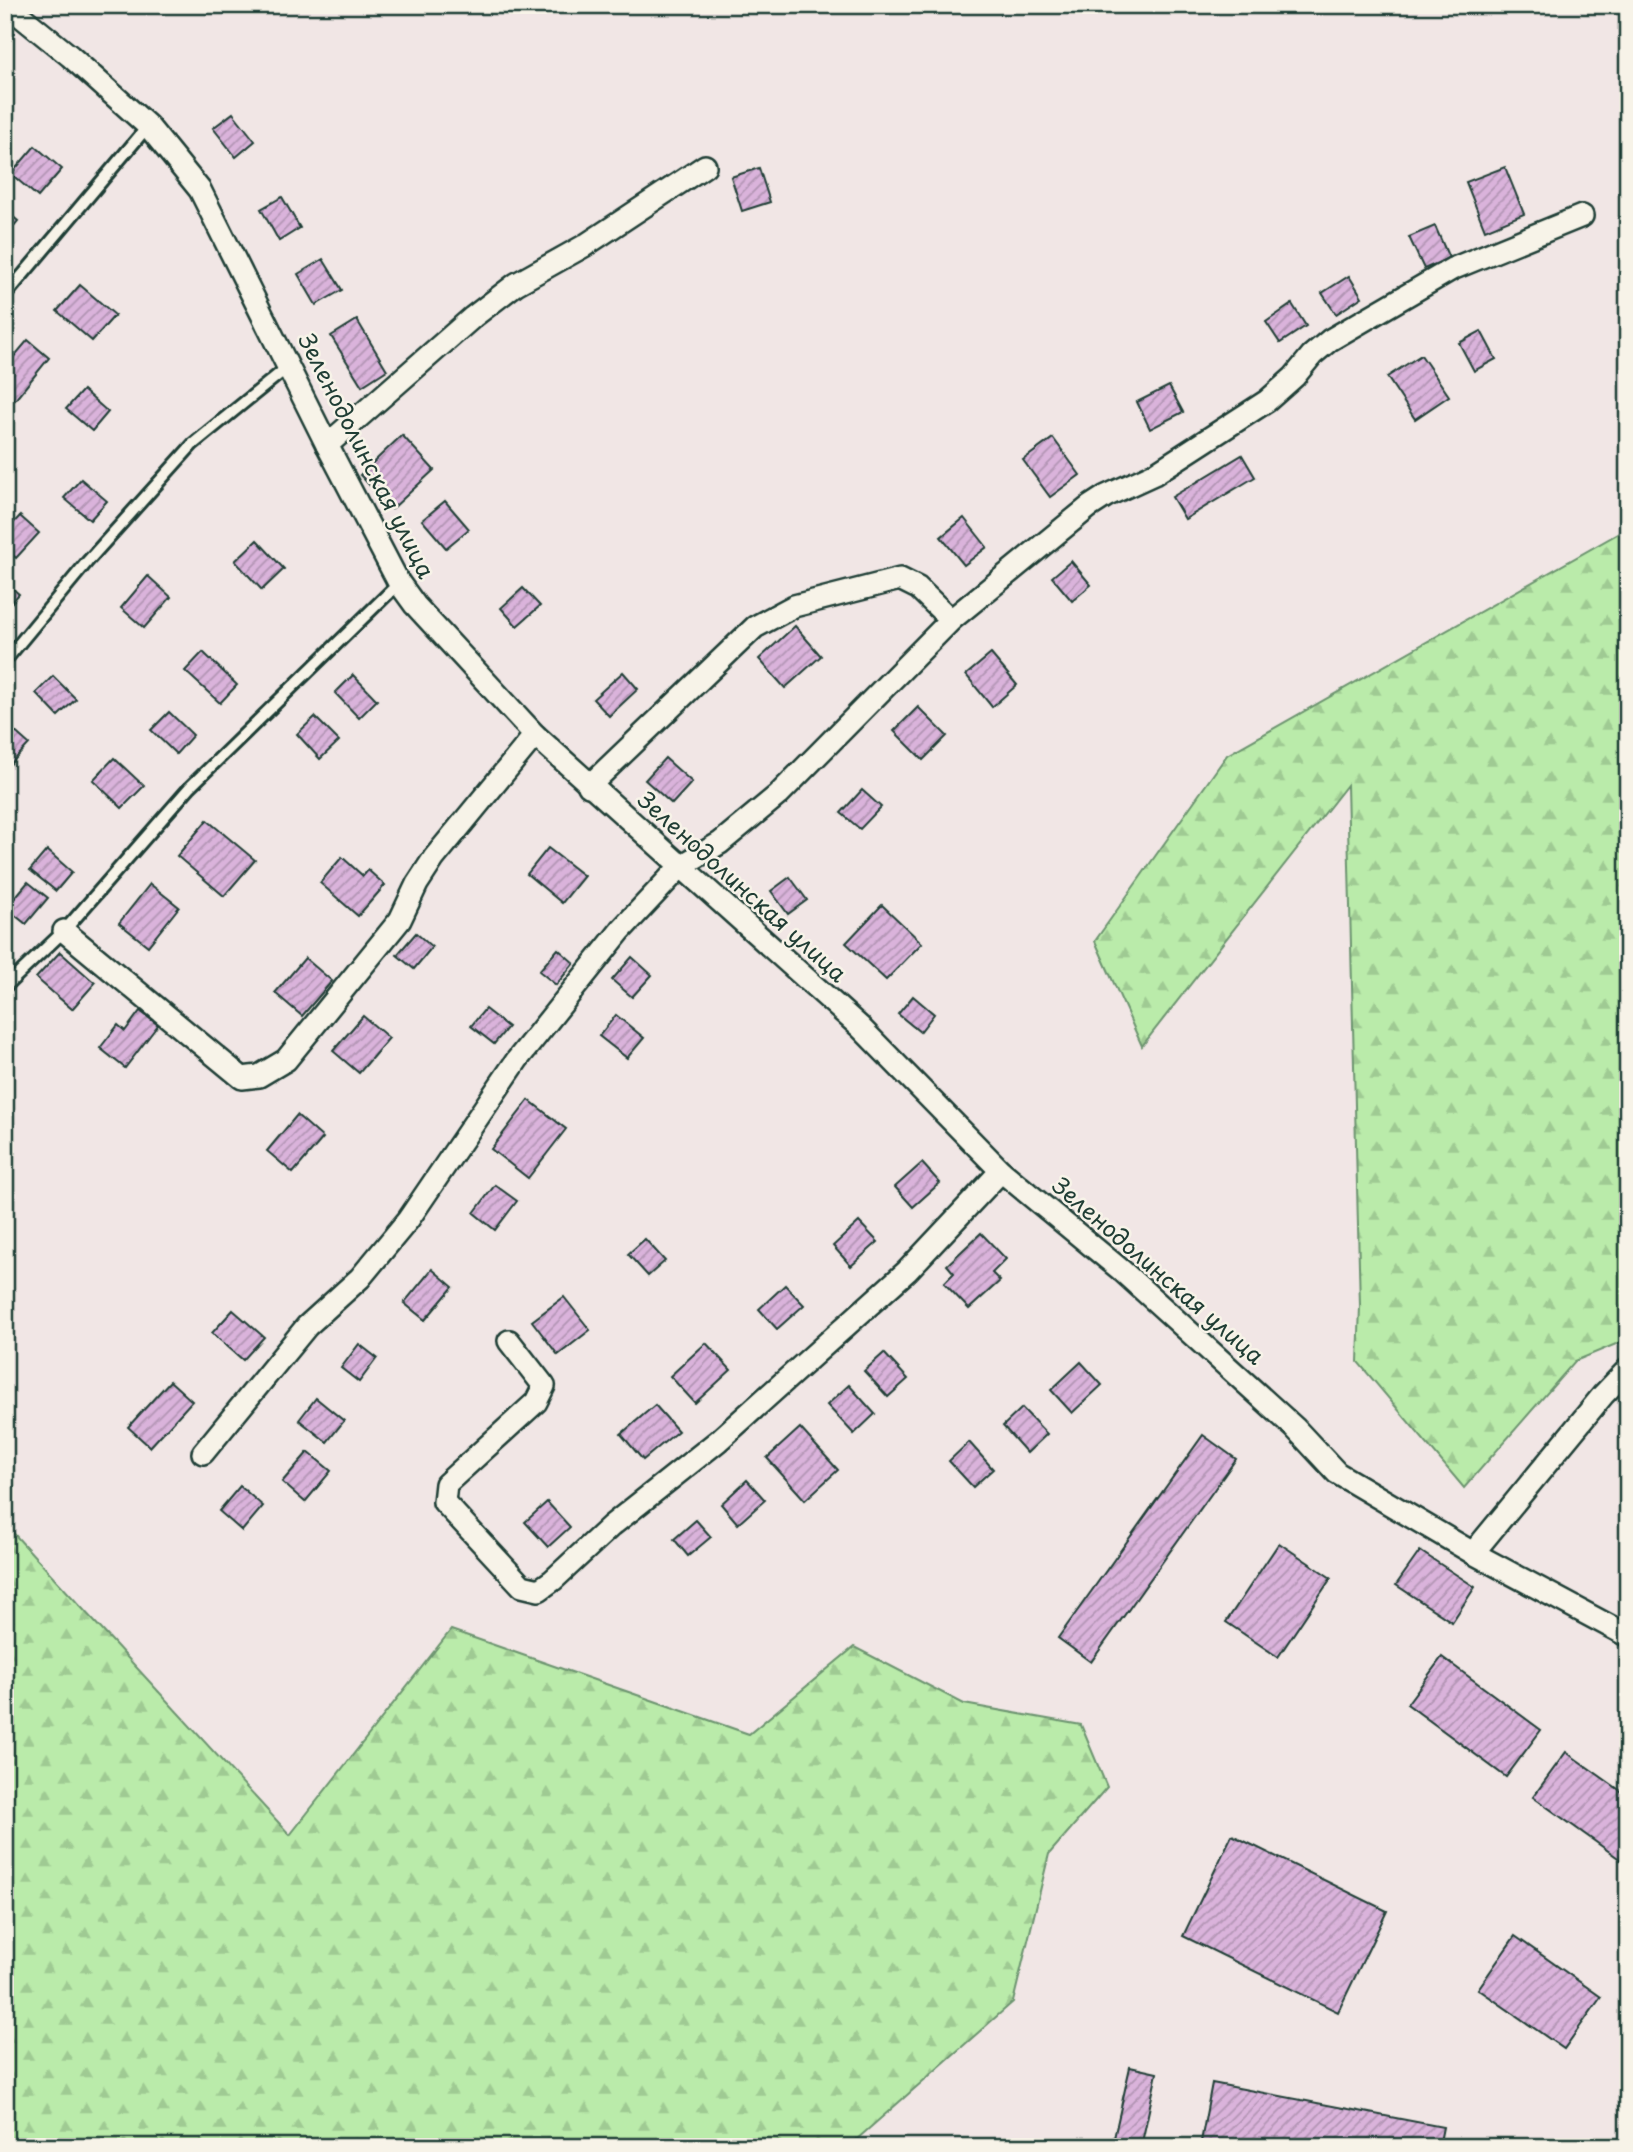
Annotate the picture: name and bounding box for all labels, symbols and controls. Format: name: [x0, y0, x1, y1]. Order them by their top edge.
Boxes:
street label: Зеленодолинская улица: [290, 327, 445, 584]
street label: Зеленодолинская улица: [631, 782, 856, 990]
street label: Зеленодолинская улица: [1045, 1168, 1273, 1372]

